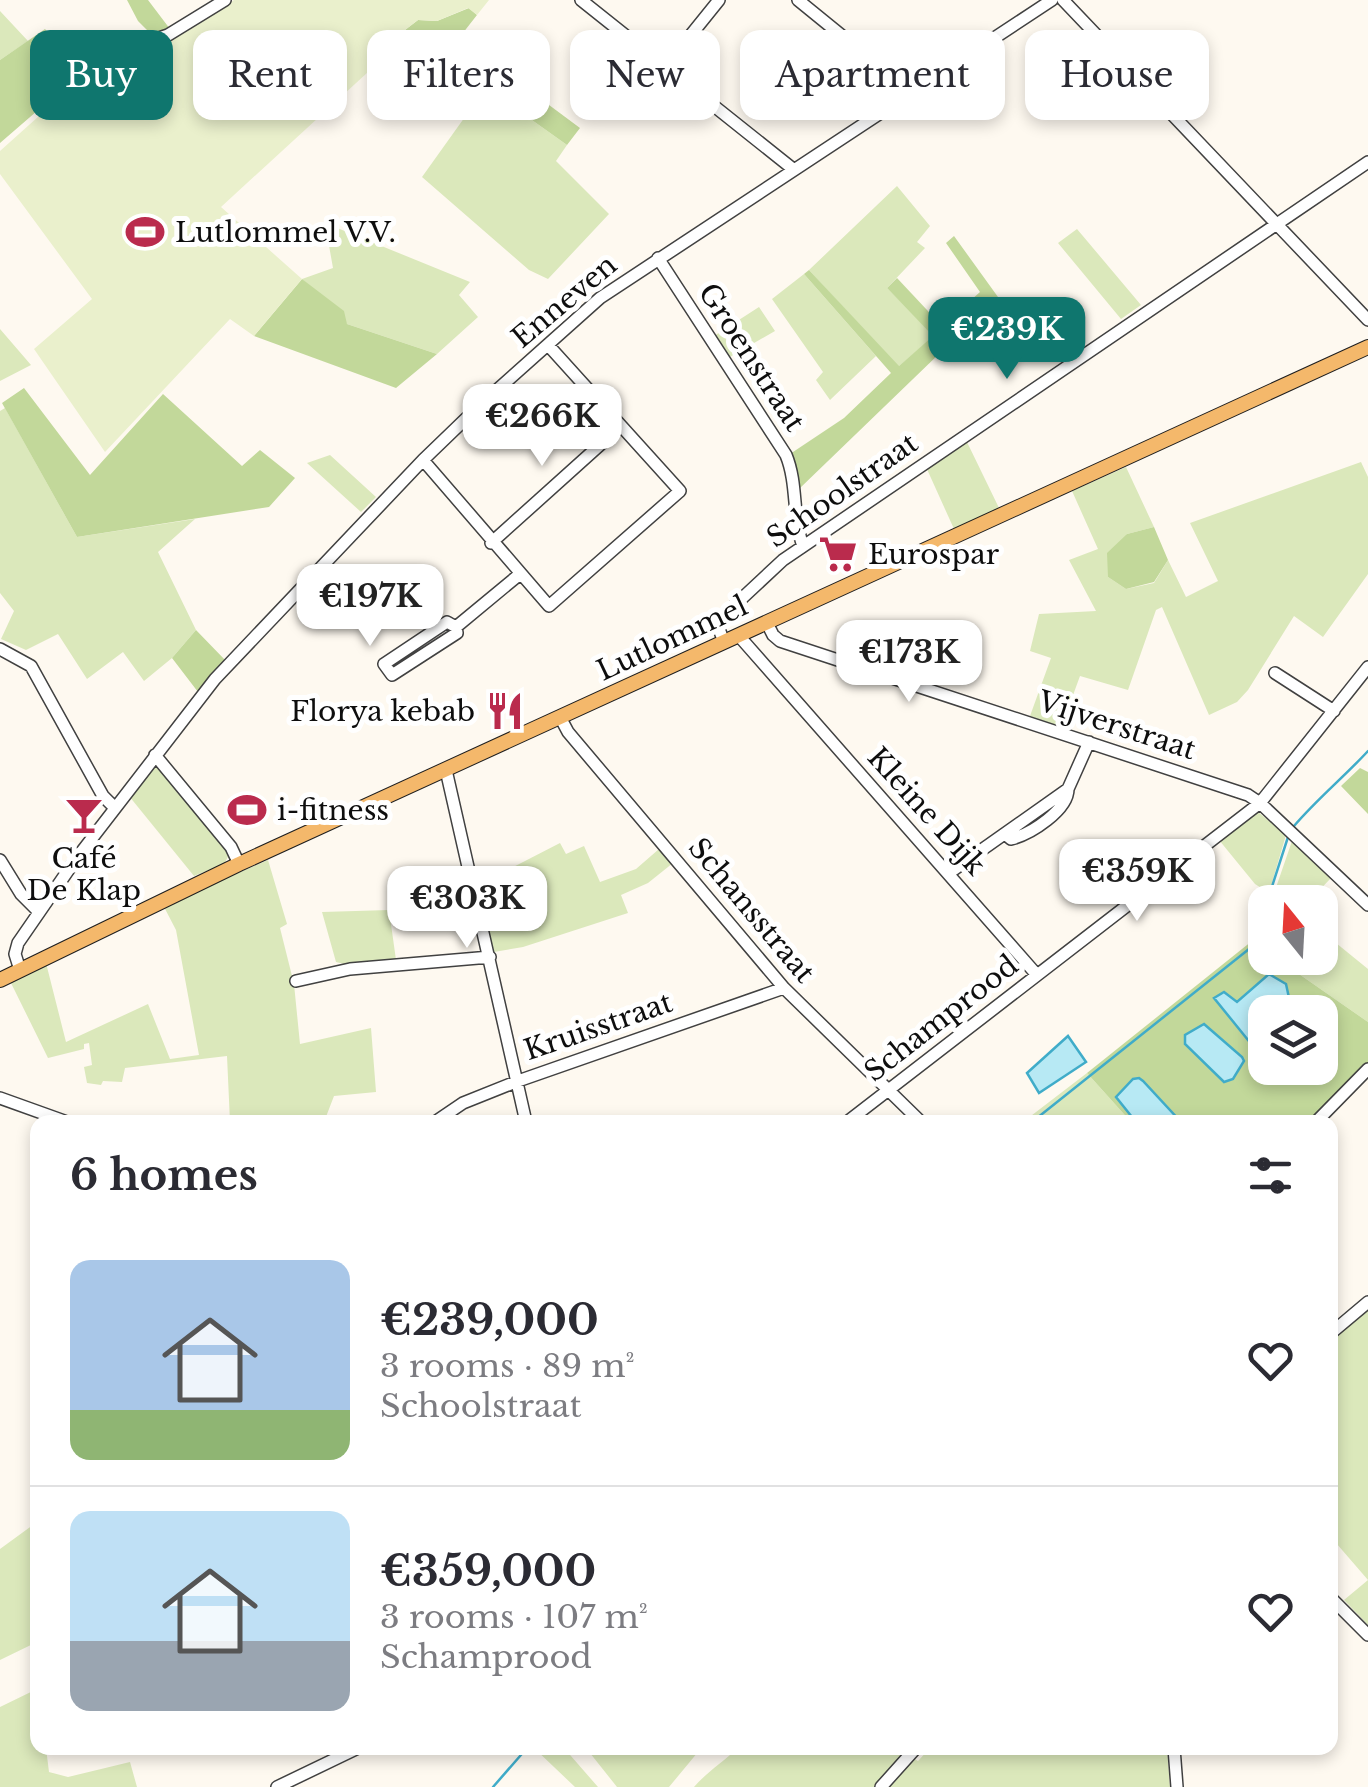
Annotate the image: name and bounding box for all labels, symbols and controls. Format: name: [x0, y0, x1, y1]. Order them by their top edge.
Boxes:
chip: Buy: [30, 30, 173, 120]
chip: Rent: [193, 30, 347, 120]
chip: Filters: [367, 30, 550, 120]
chip: New: [570, 30, 720, 120]
chip: Apartment: [740, 30, 1005, 120]
chip: House: [1025, 30, 1209, 120]
sports icon: Lutlommel V.V.: [124, 211, 166, 253]
place label: Lutlommel V.V.: [175, 215, 396, 250]
street label: Enneven: [505, 247, 624, 355]
street label: Groenstraat: [691, 277, 813, 438]
pin: €239K: [937, 297, 1077, 382]
text: €239K: [950, 309, 1064, 349]
pin: €266K: [472, 384, 612, 469]
text: €266K: [485, 396, 599, 436]
street label: Schoolstraat: [760, 425, 925, 555]
supermarket icon: Eurospar: [817, 533, 859, 575]
place label: Eurospar: [868, 537, 1000, 572]
pin: €197K: [300, 564, 440, 649]
text: €197K: [319, 576, 421, 616]
street label: Lutlommel: [591, 588, 753, 689]
pin: €173K: [839, 620, 979, 705]
text: €173K: [858, 632, 960, 672]
street label: Vijverstraat: [1033, 683, 1201, 768]
restaurant icon: Florya kebab: [484, 690, 526, 732]
place label: Florya kebab: [290, 694, 475, 729]
street label: Kleine Dijk: [860, 740, 994, 883]
sports icon: i-fitness: [226, 789, 268, 831]
place label: i-fitness: [277, 793, 389, 828]
bar icon: Café De Klap: [63, 794, 105, 836]
street label: Schansstraat: [681, 831, 823, 990]
pin: €359K: [1067, 839, 1207, 924]
place label: Café De Klap: [27, 841, 141, 908]
text: €359K: [1081, 851, 1193, 891]
pin: €303K: [397, 866, 537, 951]
text: €303K: [409, 878, 525, 918]
north arrow: [1248, 885, 1338, 975]
map controls: [1248, 885, 1338, 1085]
street label: Schamprood: [857, 947, 1025, 1089]
street label: Kruisstraat: [519, 985, 677, 1068]
button: layers: [1248, 995, 1338, 1085]
icon: filters: [1243, 1148, 1298, 1203]
text: 6 homes: [70, 1149, 258, 1201]
text: €239,000: [380, 1294, 599, 1346]
icon: home: [150, 1300, 270, 1420]
icon: heart: [1243, 1333, 1298, 1388]
text: 3 rooms · 89 m²: [380, 1346, 635, 1386]
text: Schoolstraat: [380, 1386, 582, 1426]
text: €359,000: [380, 1545, 596, 1597]
icon: home: [150, 1551, 270, 1671]
icon: heart: [1243, 1584, 1298, 1639]
text: 3 rooms · 107 m²: [380, 1597, 648, 1637]
text: Schamprood: [380, 1637, 592, 1677]

